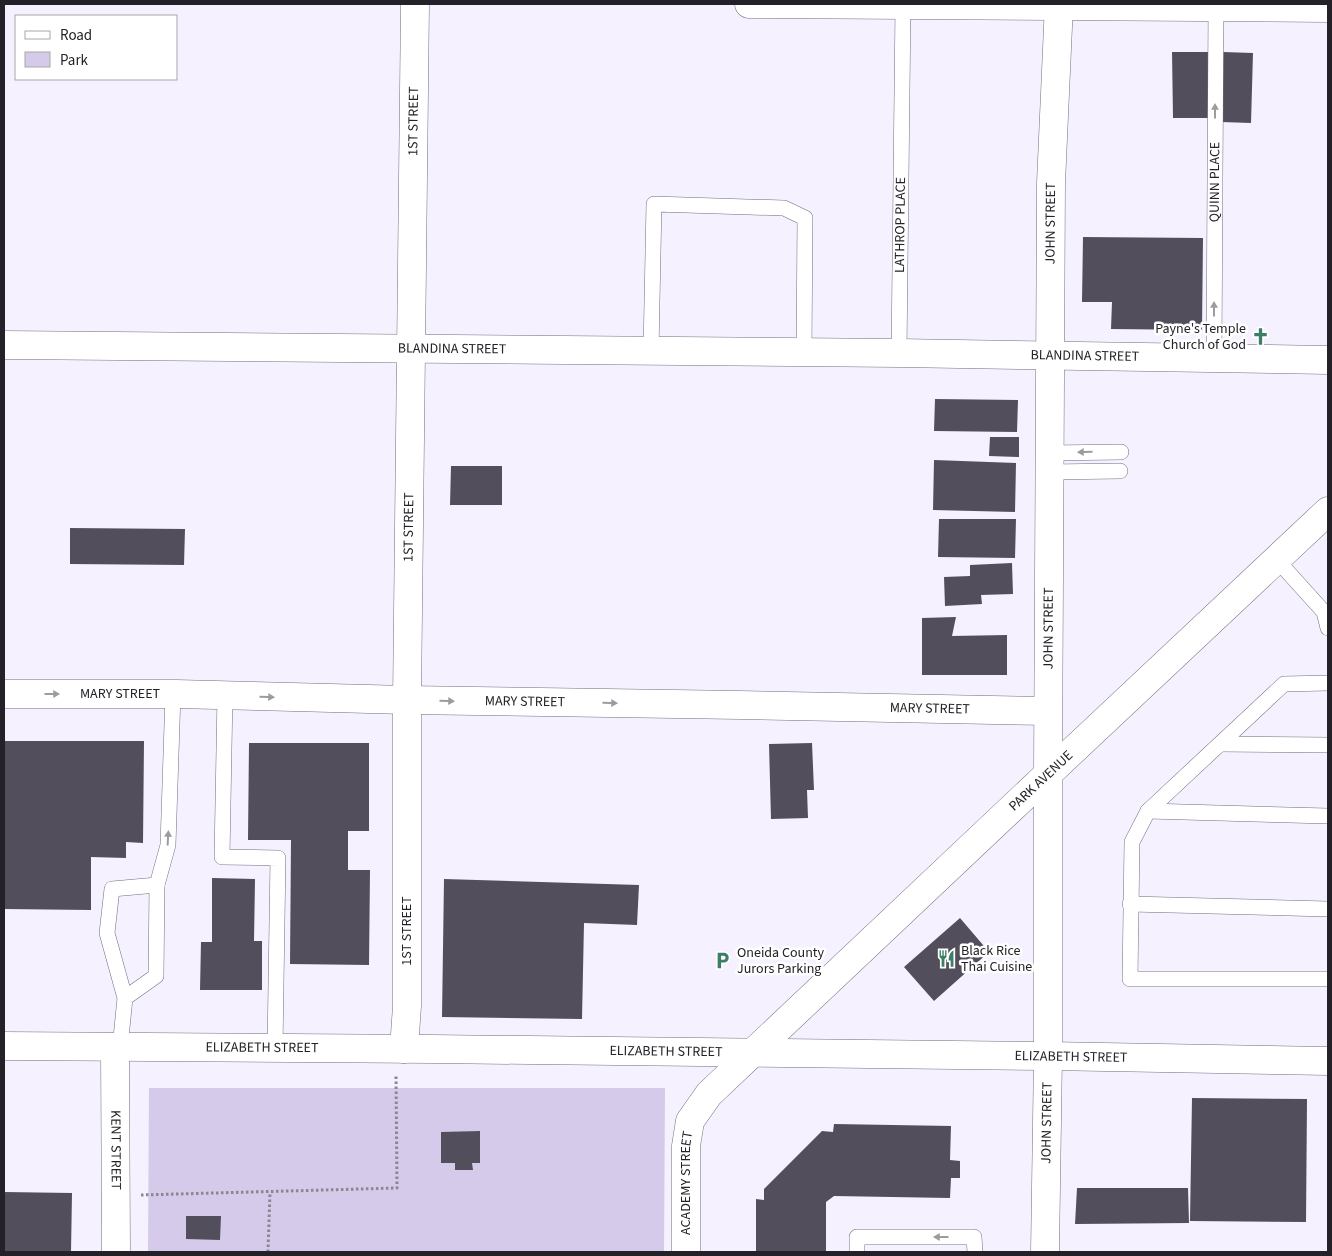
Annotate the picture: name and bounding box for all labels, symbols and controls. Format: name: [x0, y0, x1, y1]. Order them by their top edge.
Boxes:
legend: [15, 15, 178, 80]
text: Road: [60, 25, 92, 46]
text: Park: [60, 50, 89, 71]
street label: 1ST STREET: [403, 86, 424, 156]
one-way arrow: [1211, 103, 1219, 119]
street label: QUINN PLACE: [1205, 142, 1225, 222]
street label: LATHROP PLACE: [890, 177, 911, 273]
street label: JOHN STREET: [1041, 182, 1061, 265]
one-way arrow: [1210, 301, 1218, 317]
place label: Payne's Temple Church of God: [1155, 319, 1246, 355]
church icon: Payne's Temple Church of God: [1250, 327, 1270, 347]
street label: BLANDINA STREET: [398, 339, 507, 359]
street label: BLANDINA STREET: [1031, 345, 1140, 367]
one-way arrow: [1077, 448, 1093, 456]
street label: 1ST STREET: [399, 492, 419, 562]
street label: JOHN STREET: [1039, 587, 1059, 670]
street label: MARY STREET: [80, 684, 161, 704]
one-way arrow: [45, 690, 61, 698]
street label: MARY STREET: [485, 691, 566, 712]
one-way arrow: [260, 693, 276, 701]
one-way arrow: [440, 697, 456, 705]
street label: MARY STREET: [890, 698, 971, 720]
one-way arrow: [602, 699, 618, 707]
street label: PARK AVENUE: [1004, 746, 1078, 816]
one-way arrow: [165, 830, 173, 846]
street label: 1ST STREET: [397, 896, 417, 966]
place label: Black Rice Thai Cuisine: [961, 941, 1032, 977]
place label: Oneida County Jurors Parking: [737, 943, 825, 979]
restaurant icon: Black Rice Thai Cuisine: [937, 949, 957, 969]
parking icon: Oneida County Jurors Parking: [713, 951, 733, 971]
street label: ELIZABETH STREET: [205, 1037, 319, 1058]
street label: ELIZABETH STREET: [609, 1041, 723, 1062]
street label: ELIZABETH STREET: [1014, 1046, 1128, 1068]
street label: JOHN STREET: [1036, 1081, 1058, 1164]
street label: KENT STREET: [105, 1110, 126, 1190]
street label: ACADEMY STREET: [676, 1129, 698, 1235]
one-way arrow: [933, 1233, 949, 1241]

